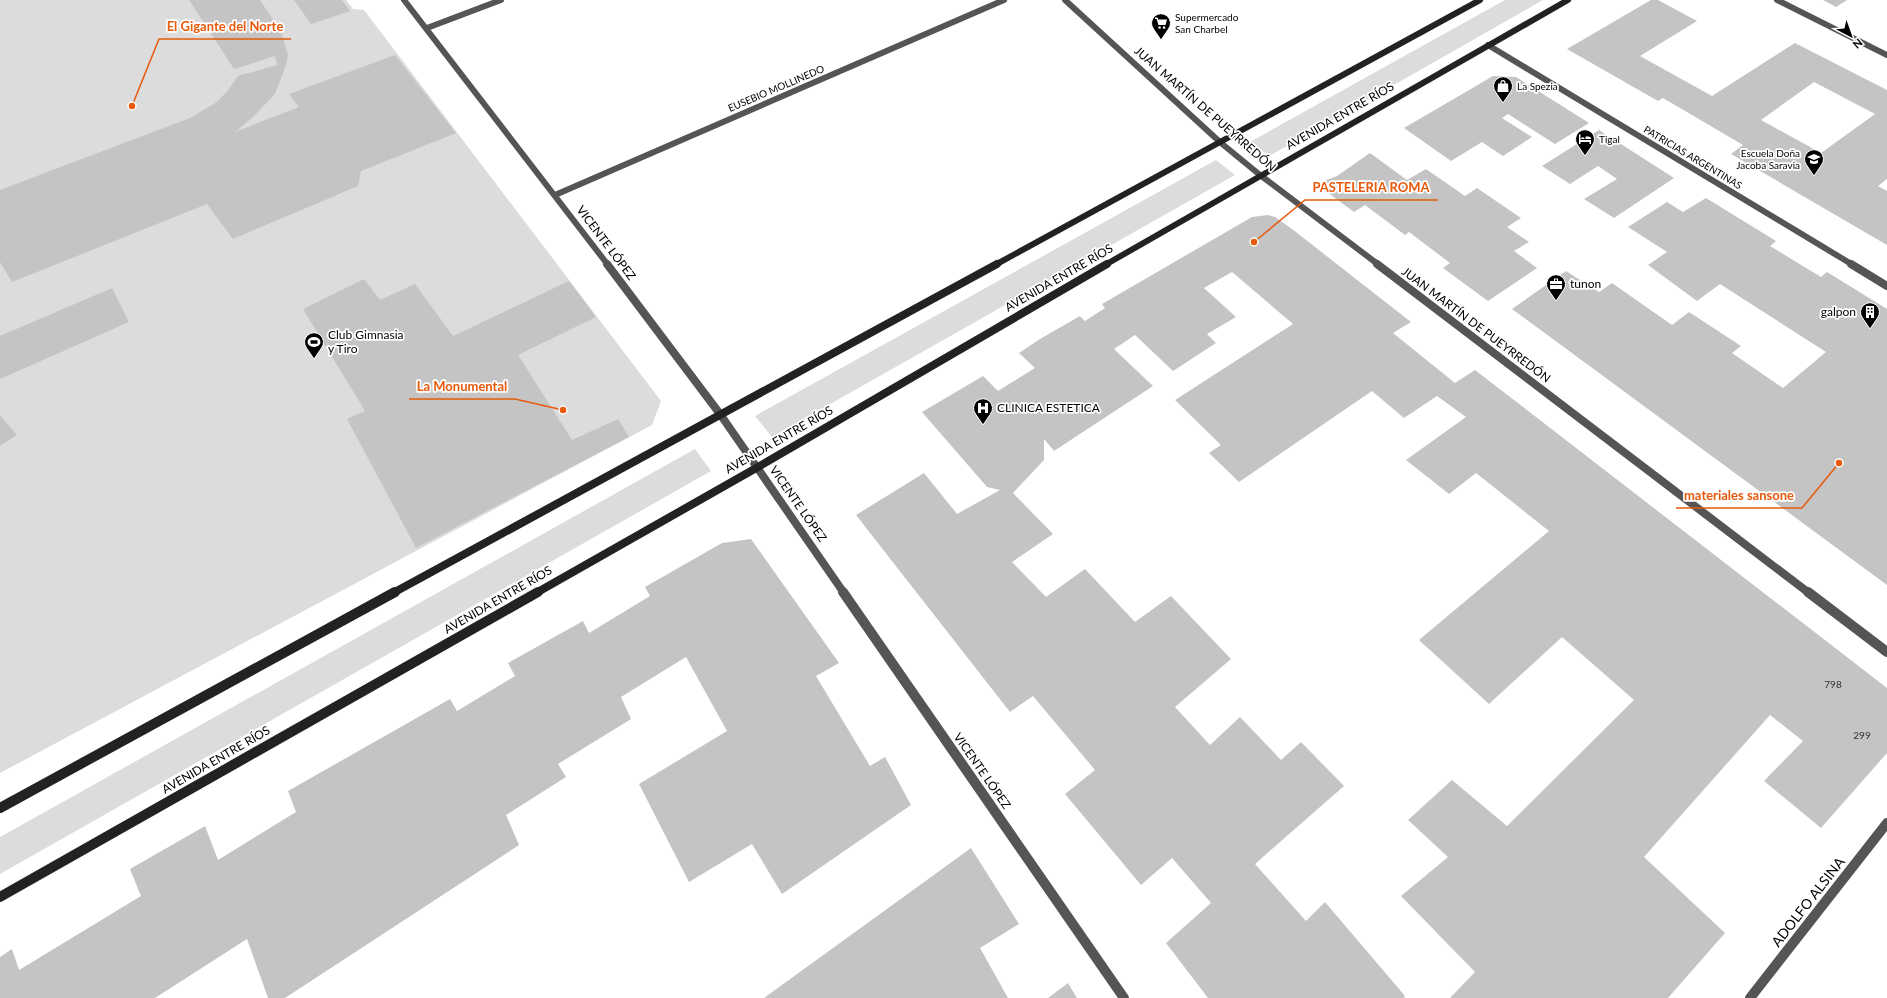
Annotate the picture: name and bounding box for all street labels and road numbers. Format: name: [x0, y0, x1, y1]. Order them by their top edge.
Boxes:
street label: JUAN MARTÍN DE PUEYRREDÓN: [1131, 43, 1279, 174]
street label: EUSEBIO MOLLINEDO: [726, 62, 826, 114]
street label: AVENIDA ENTRE RÍOS: [1283, 78, 1397, 153]
street label: PATRICIAS ARGENTINAS: [1642, 123, 1744, 191]
street label: VICENTE LÓPEZ: [574, 202, 639, 283]
street label: AVENIDA ENTRE RÍOS: [1002, 240, 1116, 315]
street label: JUAN MARTÍN DE PUEYRREDÓN: [1399, 264, 1554, 386]
street label: AVENIDA ENTRE RÍOS: [722, 402, 836, 477]
street label: VICENTE LÓPEZ: [767, 463, 830, 545]
street label: AVENIDA ENTRE RÍOS: [441, 562, 555, 637]
street label: AVENIDA ENTRE RÍOS: [159, 722, 273, 797]
street label: VICENTE LÓPEZ: [951, 730, 1014, 812]
street label: ADOLFO ALSINA: [1767, 853, 1848, 950]

